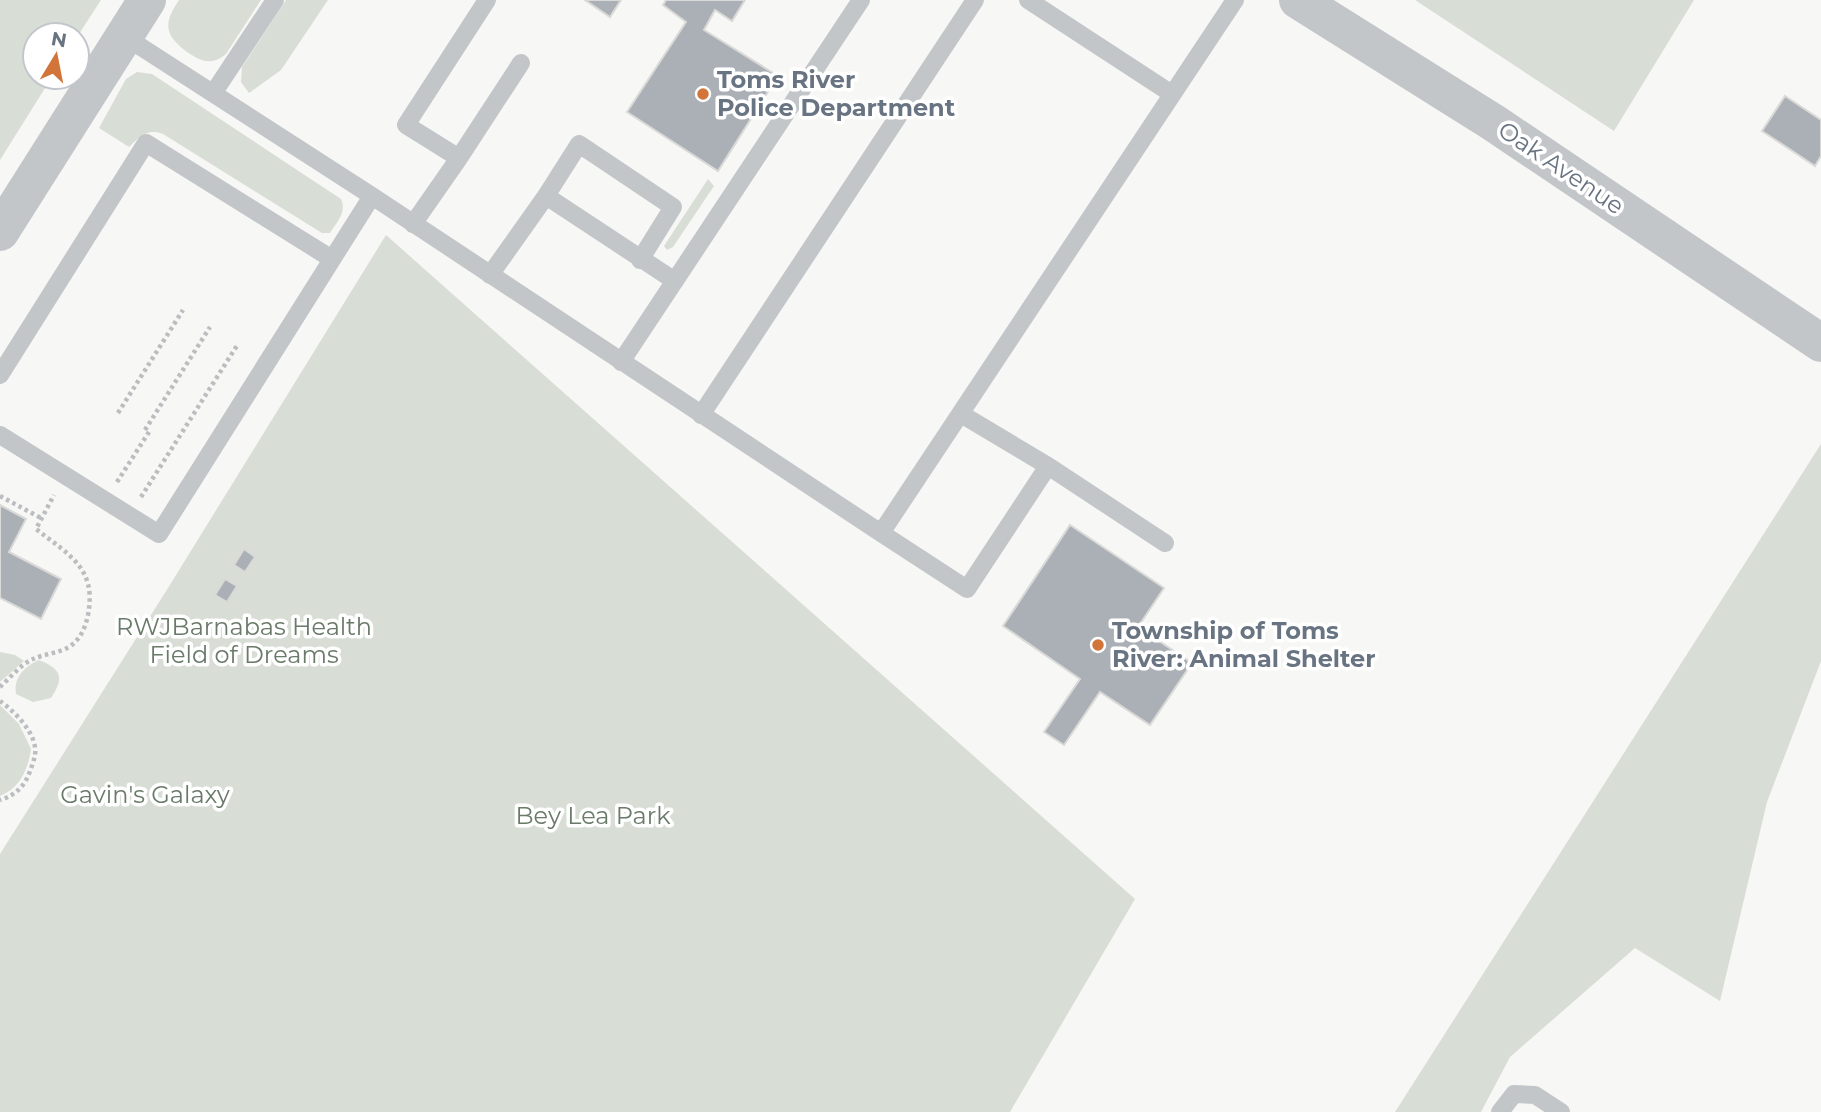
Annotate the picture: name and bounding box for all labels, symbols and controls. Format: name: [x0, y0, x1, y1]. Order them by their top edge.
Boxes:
north arrow: [21, 21, 91, 91]
text: N: [49, 27, 68, 52]
place label: Toms River Police Department: [717, 65, 956, 122]
marker: Toms River Police Department: [695, 86, 711, 102]
street label: Oak Avenue: [1493, 115, 1630, 220]
park label: RWJBarnabas Health Field of Dreams: [116, 612, 372, 669]
place label: Township of Toms River: Animal Shelter: [1112, 616, 1376, 673]
marker: Township of Toms River: Animal Shelter: [1090, 637, 1106, 653]
park label: Gavin's Galaxy: [60, 780, 230, 809]
park label: Bey Lea Park: [515, 801, 671, 830]

